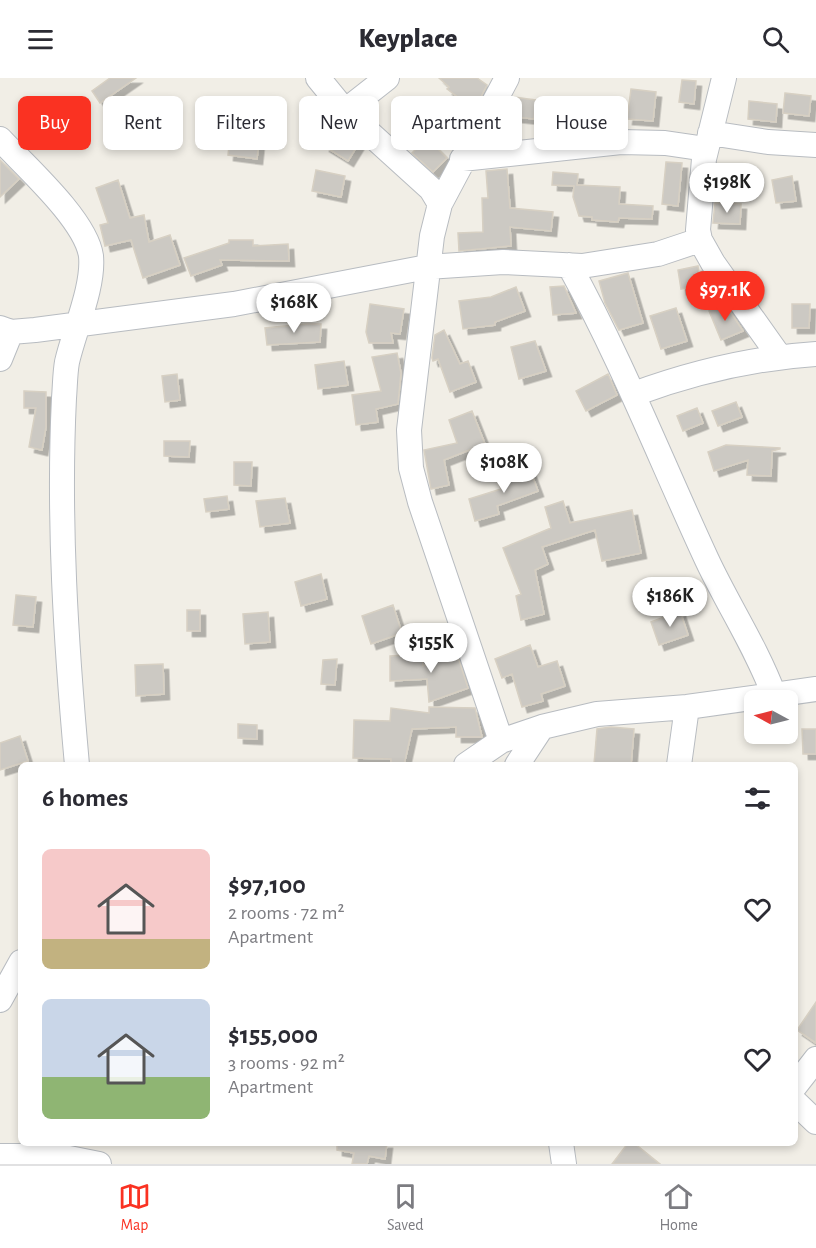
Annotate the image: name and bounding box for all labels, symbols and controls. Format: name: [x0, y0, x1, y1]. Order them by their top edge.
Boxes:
icon: menu: [24, 23, 57, 56]
icon: search: [759, 23, 792, 56]
text: Keyplace: [359, 25, 457, 52]
chip: Buy: [18, 96, 91, 150]
chip: Rent: [103, 96, 183, 150]
chip: Filters: [195, 96, 287, 150]
chip: New: [299, 96, 379, 150]
chip: Apartment: [391, 96, 522, 150]
chip: House: [534, 96, 628, 150]
pin: $198K: [685, 163, 769, 214]
text: $198K: [703, 172, 751, 192]
pin: $97.1K: [676, 271, 774, 322]
text: $97.1K: [700, 280, 750, 300]
pin: $168K: [252, 283, 336, 334]
text: $168K: [270, 292, 318, 312]
pin: $108K: [462, 443, 546, 494]
text: $108K: [480, 452, 528, 472]
pin: $186K: [628, 577, 712, 628]
text: $186K: [646, 586, 694, 606]
pin: $155K: [389, 623, 473, 674]
text: $155K: [408, 632, 454, 652]
north arrow: [744, 690, 798, 744]
map controls: [744, 690, 798, 744]
icon: filters: [741, 782, 774, 815]
text: 6 homes: [42, 785, 128, 811]
text: $97,100: [228, 872, 306, 898]
icon: home: [90, 873, 162, 945]
icon: heart: [741, 893, 774, 926]
text: 2 rooms · 72 m²: [228, 903, 345, 923]
text: Apartment: [228, 927, 313, 947]
text: $155,000: [228, 1022, 318, 1048]
icon: home: [90, 1023, 162, 1095]
icon: heart: [741, 1043, 774, 1076]
text: 3 rooms · 92 m²: [228, 1053, 345, 1073]
text: Apartment: [228, 1077, 313, 1097]
tab: Map: [118, 1180, 151, 1235]
tab: Saved: [387, 1180, 424, 1235]
tab: Home: [660, 1180, 698, 1235]

